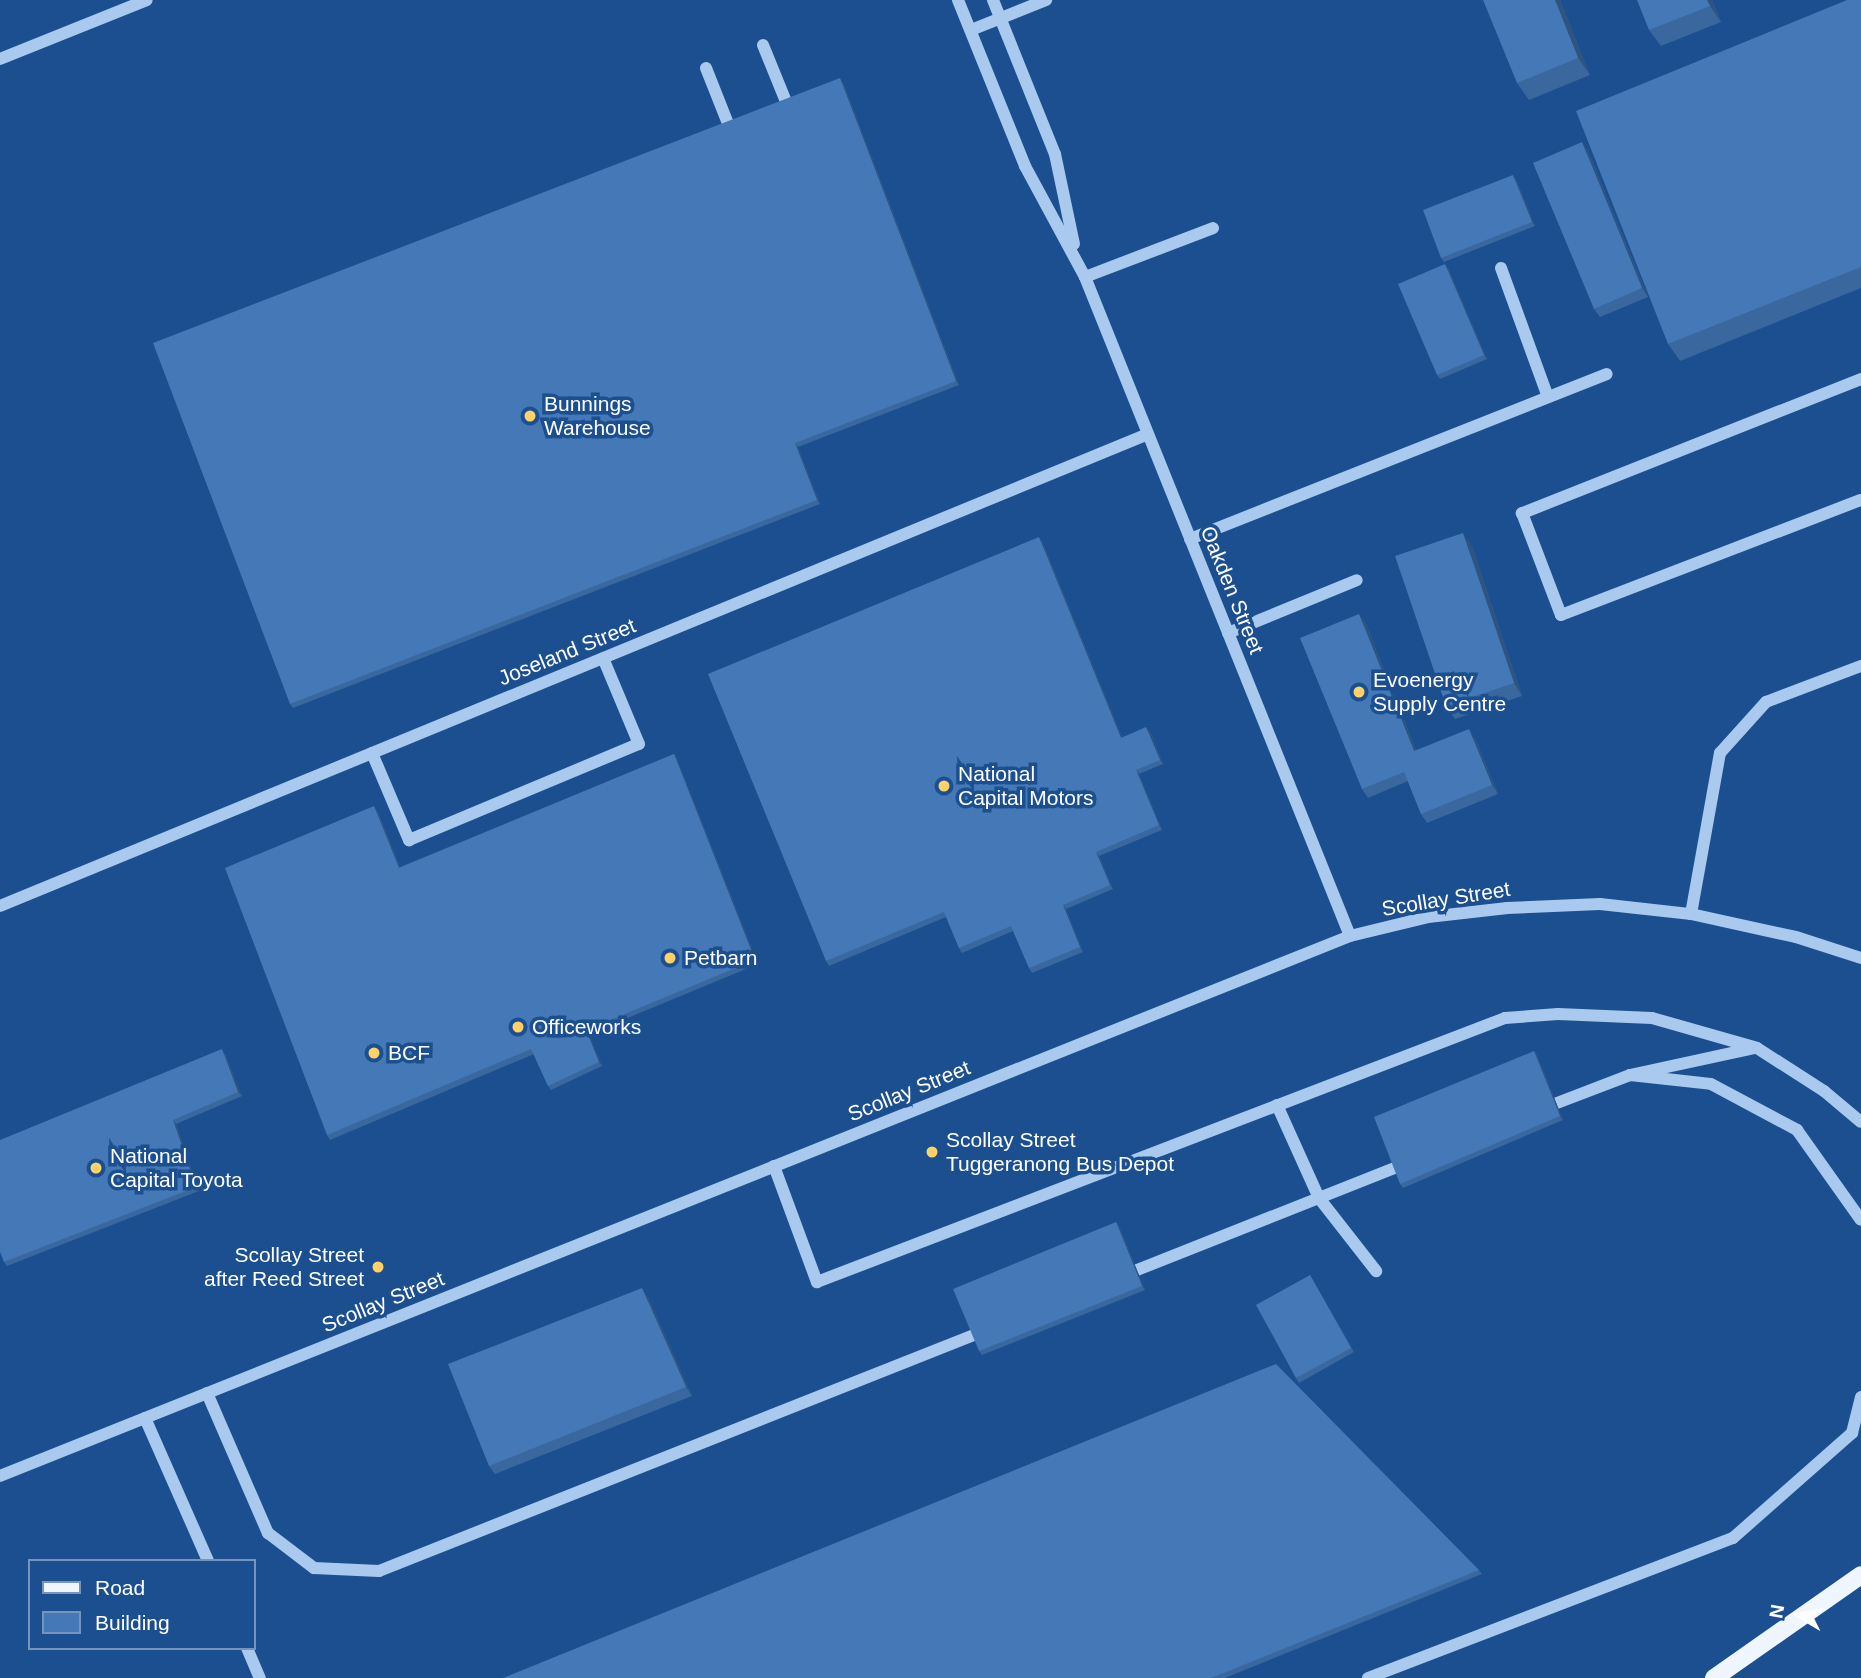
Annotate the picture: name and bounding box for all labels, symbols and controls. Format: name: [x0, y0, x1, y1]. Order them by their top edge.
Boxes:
place label: Bunnings Warehouse: [544, 391, 651, 441]
marker: Bunnings Warehouse: [522, 408, 538, 424]
street label: Oakden Street: [1195, 523, 1269, 657]
street label: Joseland Street: [495, 613, 639, 691]
place label: Evoenergy Supply Centre: [1373, 667, 1506, 717]
marker: Evoenergy Supply Centre: [1351, 684, 1367, 700]
place label: National Capital Motors: [958, 761, 1093, 811]
marker: National Capital Motors: [936, 778, 952, 794]
street label: Scollay Street: [1380, 876, 1512, 922]
place label: Petbarn: [684, 945, 758, 971]
marker: Petbarn: [662, 950, 678, 966]
place label: Officeworks: [532, 1014, 641, 1040]
marker: Officeworks: [510, 1019, 526, 1035]
place label: BCF: [388, 1040, 430, 1066]
marker: BCF: [366, 1045, 382, 1061]
street label: Scollay Street: [844, 1055, 974, 1127]
place label: Scollay Street Tuggeranong Bus Depot: [946, 1127, 1174, 1177]
place label: National Capital Toyota: [110, 1143, 243, 1193]
marker: Scollay Street Tuggeranong Bus Depot: [924, 1144, 940, 1160]
marker: National Capital Toyota: [88, 1160, 104, 1176]
place label: Scollay Street after Reed Street: [204, 1242, 364, 1292]
marker: Scollay Street after Reed Street: [370, 1259, 386, 1275]
street label: Scollay Street: [318, 1266, 448, 1338]
legend: [28, 1559, 256, 1650]
text: Road: [95, 1576, 145, 1599]
north arrow: [1763, 1580, 1833, 1650]
text: N: [1765, 1603, 1788, 1620]
text: Building: [95, 1611, 170, 1634]

